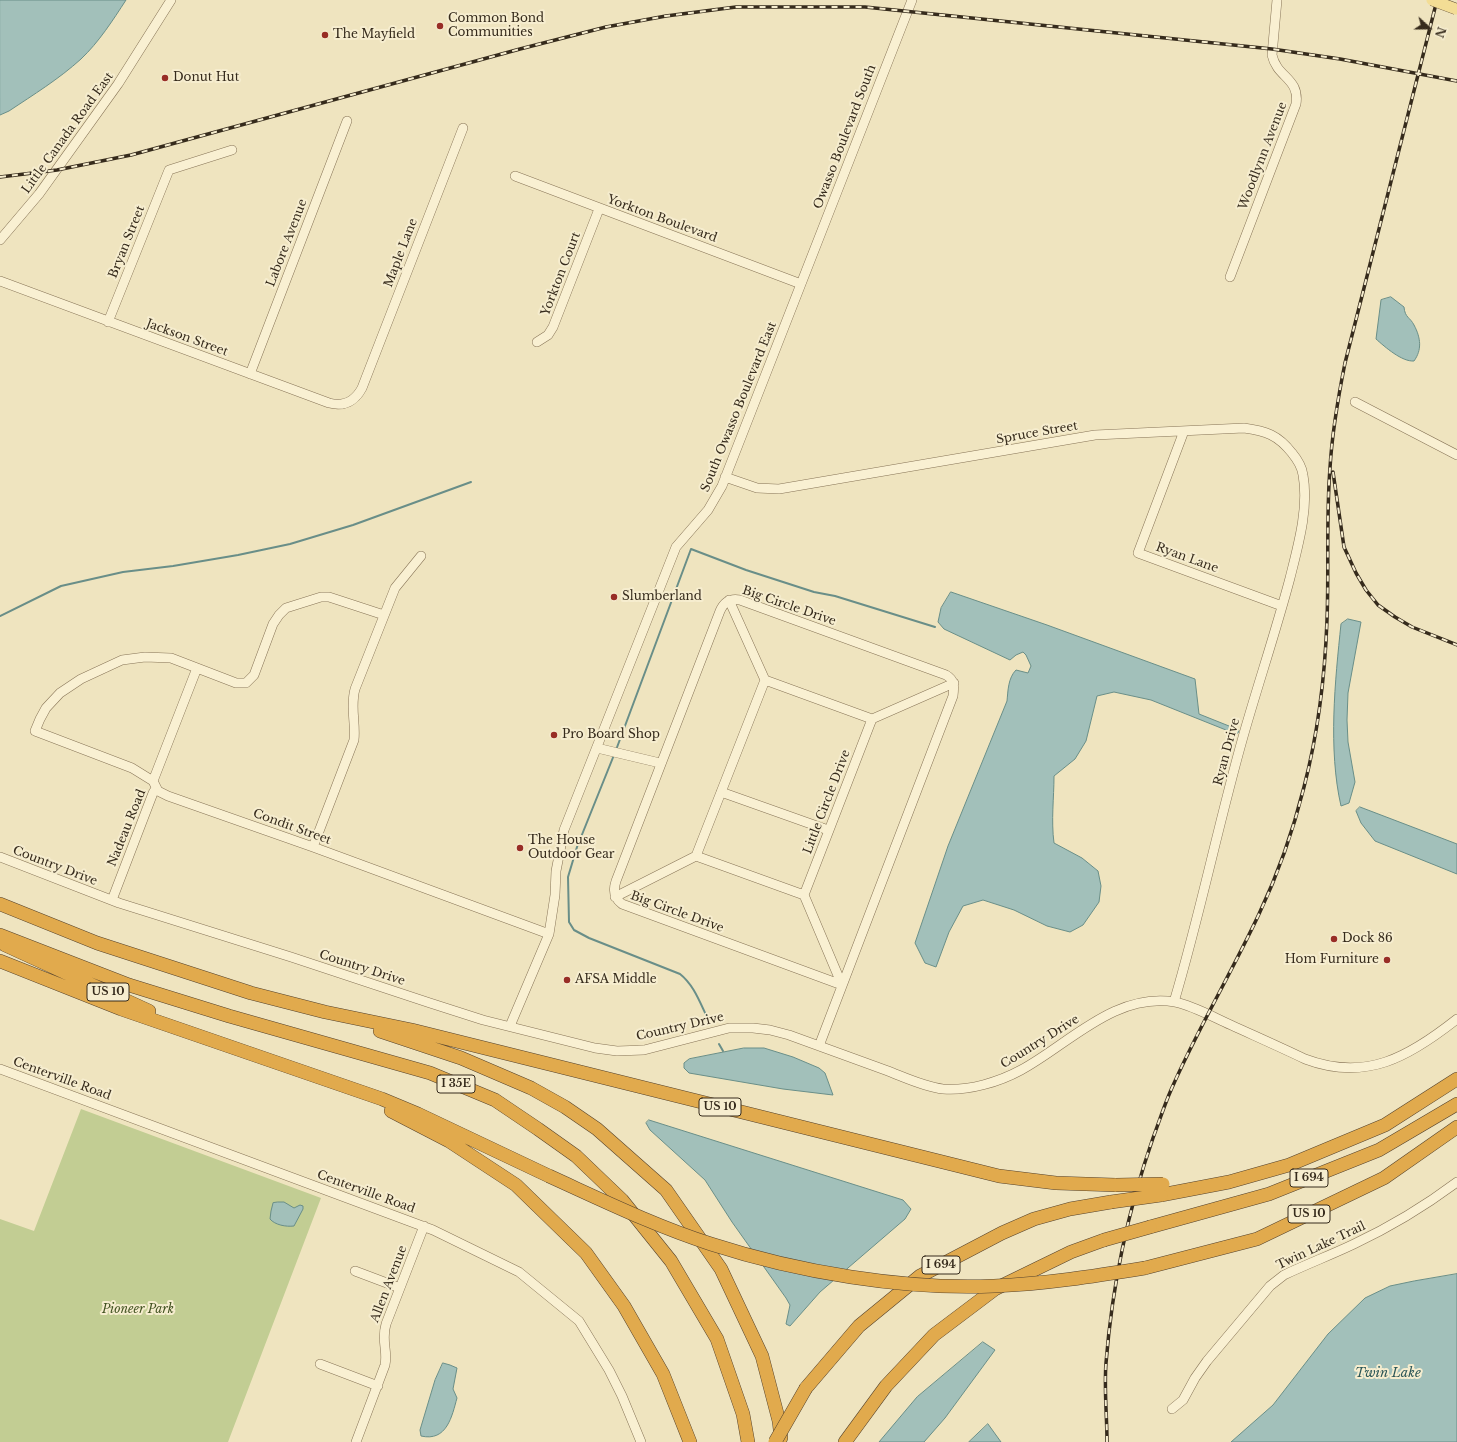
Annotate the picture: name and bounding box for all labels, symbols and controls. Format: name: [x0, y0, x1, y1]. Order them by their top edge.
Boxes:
north arrow: [1409, 8, 1449, 48]
place label: Common Bond Communities: [448, 12, 544, 40]
marker: Common Bond Communities: [435, 21, 445, 31]
text: N: [1432, 25, 1449, 40]
place label: The Mayfield: [333, 28, 415, 42]
marker: The Mayfield: [320, 30, 330, 40]
street label: Owasso Boulevard South: [811, 63, 879, 211]
street label: Little Canada Road East: [19, 70, 117, 196]
place label: Donut Hut: [173, 71, 239, 85]
marker: Donut Hut: [160, 73, 170, 83]
street label: Woodlynn Avenue: [1236, 100, 1290, 212]
street label: Yorkton Boulevard: [605, 192, 719, 246]
street label: Labore Avenue: [264, 197, 310, 289]
street label: Bryan Street: [106, 204, 148, 280]
street label: Maple Lane: [381, 217, 421, 289]
street label: Yorkton Court: [538, 230, 584, 318]
street label: Jackson Street: [144, 317, 230, 359]
street label: South Owasso Boulevard East: [698, 320, 780, 494]
street label: Spruce Street: [995, 419, 1079, 447]
street label: Ryan Lane: [1154, 540, 1220, 576]
street label: Big Circle Drive: [740, 583, 838, 629]
place label: Slumberland: [622, 590, 702, 604]
marker: Slumberland: [609, 592, 619, 602]
street label: Ryan Drive: [1211, 717, 1243, 787]
place label: Pro Board Shop: [562, 728, 660, 742]
marker: Pro Board Shop: [549, 730, 559, 740]
street label: Little Circle Drive: [801, 748, 853, 856]
street label: Nadeau Road: [105, 787, 149, 869]
street label: Condit Street: [251, 806, 333, 848]
place label: The House Outdoor Gear: [528, 834, 615, 862]
street label: Country Drive: [11, 843, 99, 889]
marker: The House Outdoor Gear: [515, 843, 525, 853]
street label: Big Circle Drive: [628, 888, 726, 936]
place label: Dock 86: [1342, 932, 1393, 946]
marker: Dock 86: [1329, 934, 1339, 944]
street label: Country Drive: [317, 947, 407, 989]
place label: Hom Furniture: [1285, 953, 1379, 967]
marker: Hom Furniture: [1382, 955, 1392, 965]
place label: AFSA Middle: [575, 973, 657, 987]
marker: AFSA Middle: [562, 975, 572, 985]
road number: US 10: [87, 983, 129, 1001]
street label: Country Drive: [635, 1010, 725, 1044]
street label: Country Drive: [998, 1012, 1082, 1072]
street label: Centerville Road: [11, 1055, 113, 1103]
road number: I 35E: [437, 1075, 475, 1093]
road number: US 10: [699, 1098, 741, 1116]
street label: Centerville Road: [315, 1168, 417, 1216]
road number: I 694: [1290, 1169, 1328, 1187]
road number: US 10: [1288, 1205, 1330, 1223]
street label: Twin Lake Trail: [1274, 1219, 1368, 1273]
street label: Allen Avenue: [368, 1243, 410, 1325]
road number: I 694: [922, 1256, 960, 1274]
park label: Pioneer Park: [102, 1303, 174, 1317]
water label: Twin Lake: [1355, 1365, 1421, 1381]

